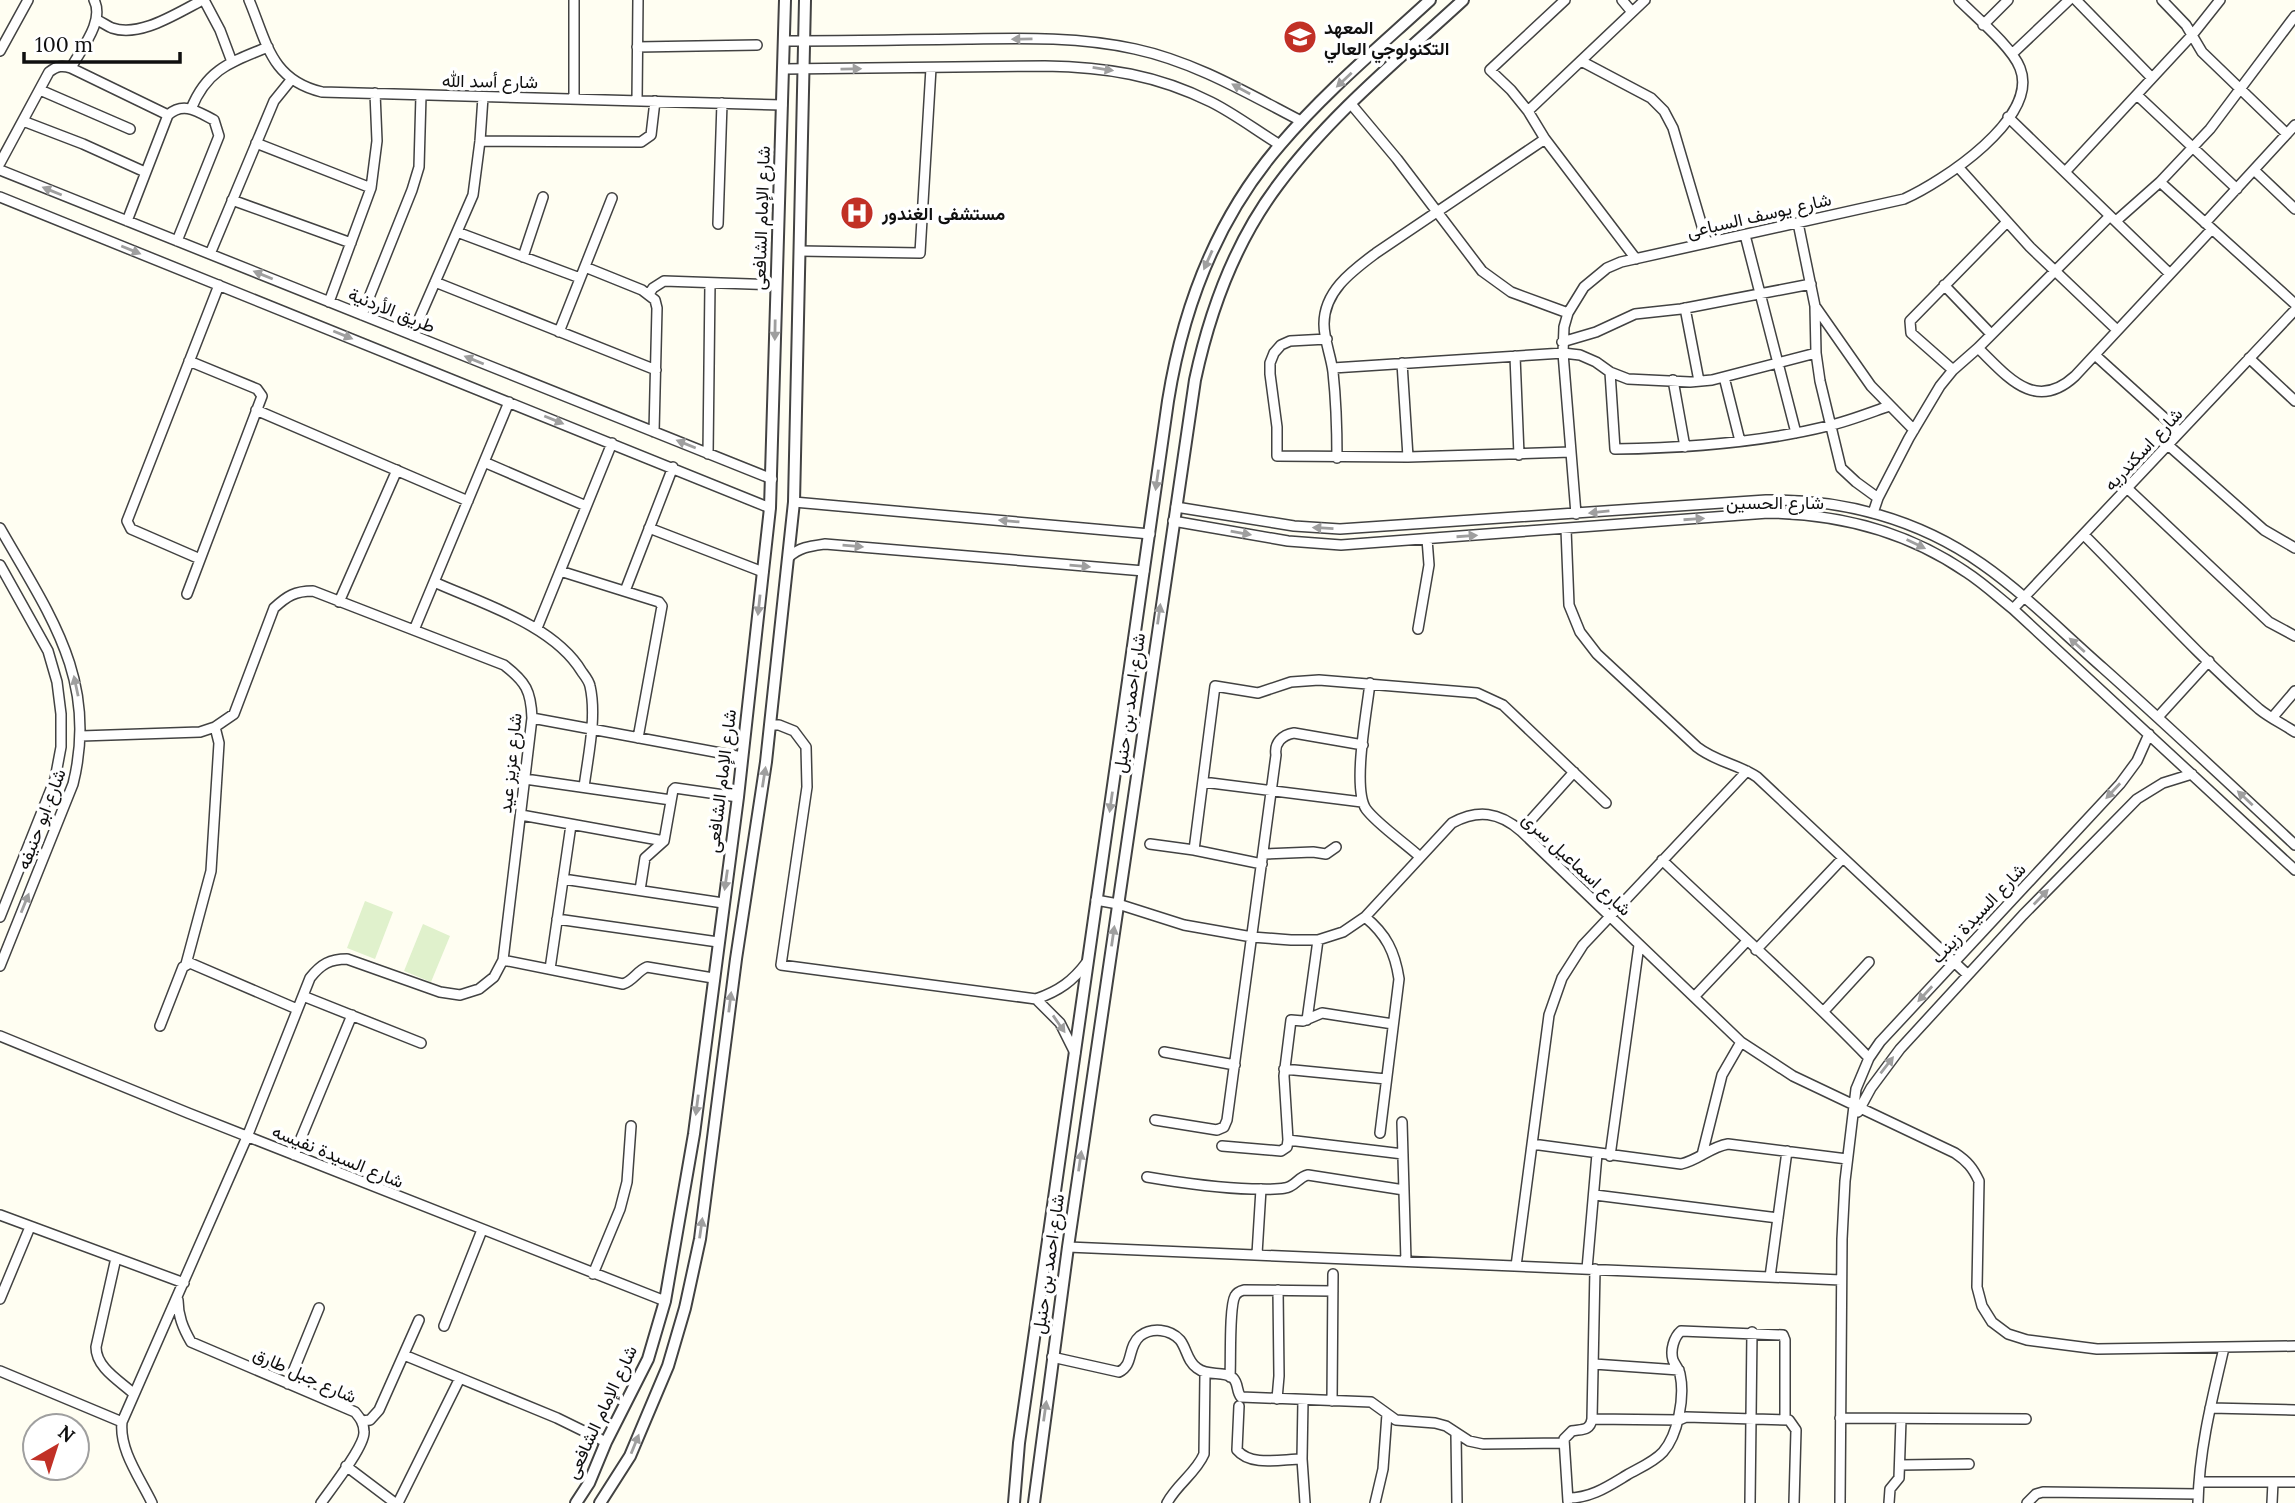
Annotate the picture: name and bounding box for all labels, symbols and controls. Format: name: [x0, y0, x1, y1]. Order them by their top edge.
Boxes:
place label: المعهد التكنولوجي العالي: [1324, 16, 1449, 64]
school or university icon: المعهد التكنولوجي العالي: [1281, 18, 1319, 56]
scale bar: [24, 21, 180, 65]
text: 100 m: [35, 31, 93, 58]
one-way arrow: [1011, 33, 1033, 44]
one-way arrow: [841, 63, 863, 75]
one-way arrow: [1092, 63, 1114, 74]
street label: شارع أسد الله: [442, 69, 538, 94]
one-way arrow: [1336, 71, 1353, 87]
one-way arrow: [1231, 83, 1250, 95]
street label: شارع الإمام الشافعى: [747, 145, 776, 291]
one-way arrow: [41, 186, 62, 197]
street label: شارع يوسف السباعى: [1684, 187, 1834, 244]
hospital icon: مستشفى الغندور: [838, 194, 876, 232]
place label: مستشفى الغندور: [881, 202, 1005, 225]
one-way arrow: [121, 245, 142, 256]
one-way arrow: [1202, 249, 1213, 270]
one-way arrow: [252, 270, 273, 281]
street label: طريق الأردنية: [345, 282, 439, 338]
one-way arrow: [769, 319, 781, 341]
one-way arrow: [332, 330, 353, 341]
one-way arrow: [464, 354, 485, 365]
street label: شارع اسكندريه: [2099, 403, 2188, 496]
one-way arrow: [543, 414, 564, 425]
one-way arrow: [675, 439, 696, 450]
one-way arrow: [1152, 469, 1163, 491]
street label: شارع الحسين: [1726, 491, 1824, 515]
one-way arrow: [1588, 507, 1610, 518]
one-way arrow: [1683, 513, 1705, 524]
one-way arrow: [997, 516, 1019, 527]
one-way arrow: [1312, 523, 1334, 534]
one-way arrow: [1230, 528, 1252, 539]
one-way arrow: [1456, 530, 1478, 541]
one-way arrow: [1906, 539, 1926, 550]
one-way arrow: [843, 541, 865, 552]
one-way arrow: [1069, 560, 1091, 571]
one-way arrow: [754, 595, 765, 617]
one-way arrow: [1154, 603, 1165, 625]
street label: شارع احمد بن حنبل: [1108, 631, 1151, 775]
one-way arrow: [2068, 637, 2086, 653]
one-way arrow: [70, 675, 81, 697]
street label: شارع الإمام الشافعى: [701, 708, 742, 854]
street label: شارع عزيز عيد: [493, 712, 528, 814]
street label: شارع ابو حنيفه: [11, 765, 72, 873]
one-way arrow: [758, 766, 769, 788]
one-way arrow: [2105, 782, 2121, 799]
one-way arrow: [2236, 790, 2254, 806]
one-way arrow: [1105, 792, 1116, 814]
street label: شارع اسماعيل سرى: [1517, 807, 1637, 921]
street label: شارع السيدة زينب: [1926, 858, 2031, 969]
one-way arrow: [721, 869, 732, 891]
one-way arrow: [2032, 889, 2048, 906]
one-way arrow: [20, 892, 31, 913]
one-way arrow: [1108, 925, 1119, 947]
one-way arrow: [1917, 985, 1933, 1002]
one-way arrow: [725, 991, 736, 1013]
one-way arrow: [1052, 1015, 1066, 1033]
one-way arrow: [1880, 1056, 1894, 1074]
one-way arrow: [691, 1095, 702, 1117]
street label: شارع السيدة نفيسه: [268, 1119, 407, 1194]
one-way arrow: [1075, 1150, 1086, 1172]
street label: شارع احمد بن حنبل: [1027, 1192, 1070, 1336]
one-way arrow: [696, 1216, 707, 1238]
street label: شارع جبل طارق: [249, 1342, 360, 1409]
street label: شارع الإمام الشافعى: [560, 1342, 643, 1483]
one-way arrow: [1040, 1400, 1051, 1422]
north arrow: [21, 1412, 91, 1482]
text: N: [53, 1420, 80, 1448]
one-way arrow: [630, 1434, 641, 1455]

